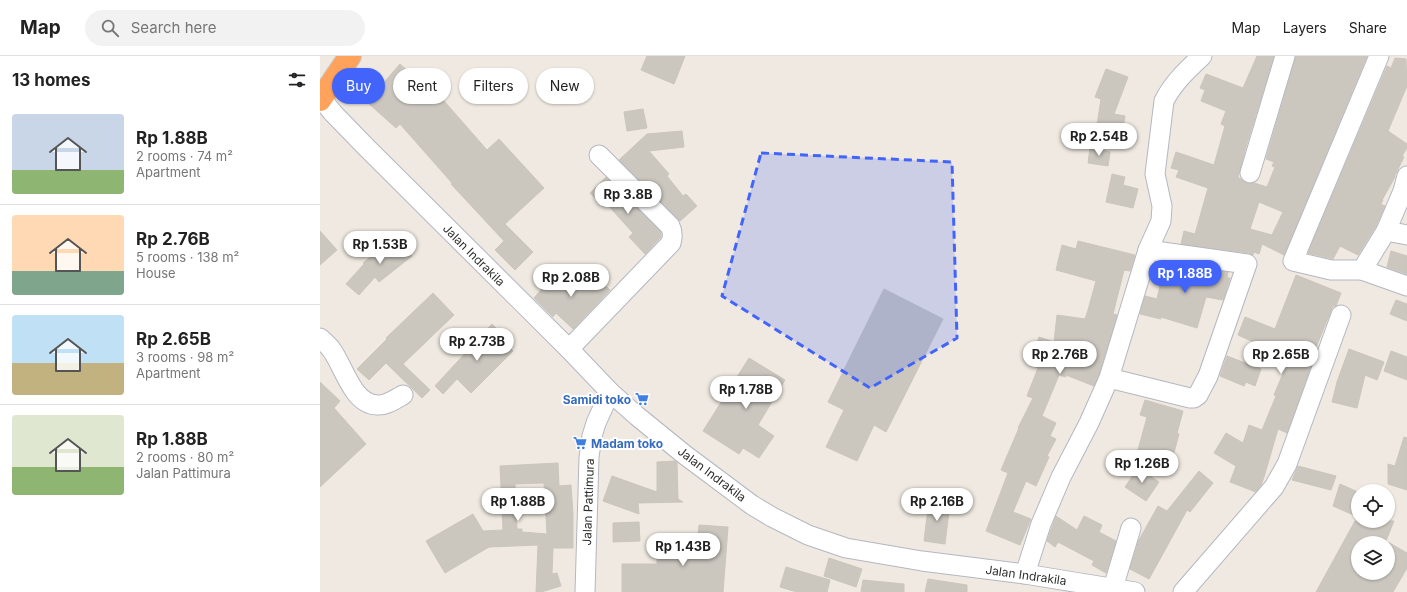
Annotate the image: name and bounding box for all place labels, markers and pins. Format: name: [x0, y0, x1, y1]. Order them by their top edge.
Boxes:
pin: Rp 2.54B: [1058, 123, 1140, 157]
pin: Rp 3.8B: [591, 181, 665, 215]
pin: Rp 1.53B: [339, 231, 421, 265]
pin: Rp 1.88B: [1144, 260, 1226, 294]
pin: Rp 2.08B: [530, 264, 612, 298]
pin: Rp 2.73B: [436, 328, 518, 362]
pin: Rp 2.76B: [1019, 341, 1101, 375]
pin: Rp 2.65B: [1240, 341, 1322, 375]
pin: Rp 1.78B: [705, 376, 787, 410]
supermarket icon: Samidi toko: [634, 391, 650, 407]
place label: Samidi toko: [563, 392, 631, 407]
supermarket icon: Madam toko: [572, 435, 588, 451]
place label: Madam toko: [591, 436, 663, 451]
pin: Rp 1.26B: [1101, 450, 1183, 484]
pin: Rp 1.88B: [477, 488, 559, 522]
pin: Rp 2.16B: [896, 488, 978, 522]
pin: Rp 1.43B: [642, 533, 724, 567]

